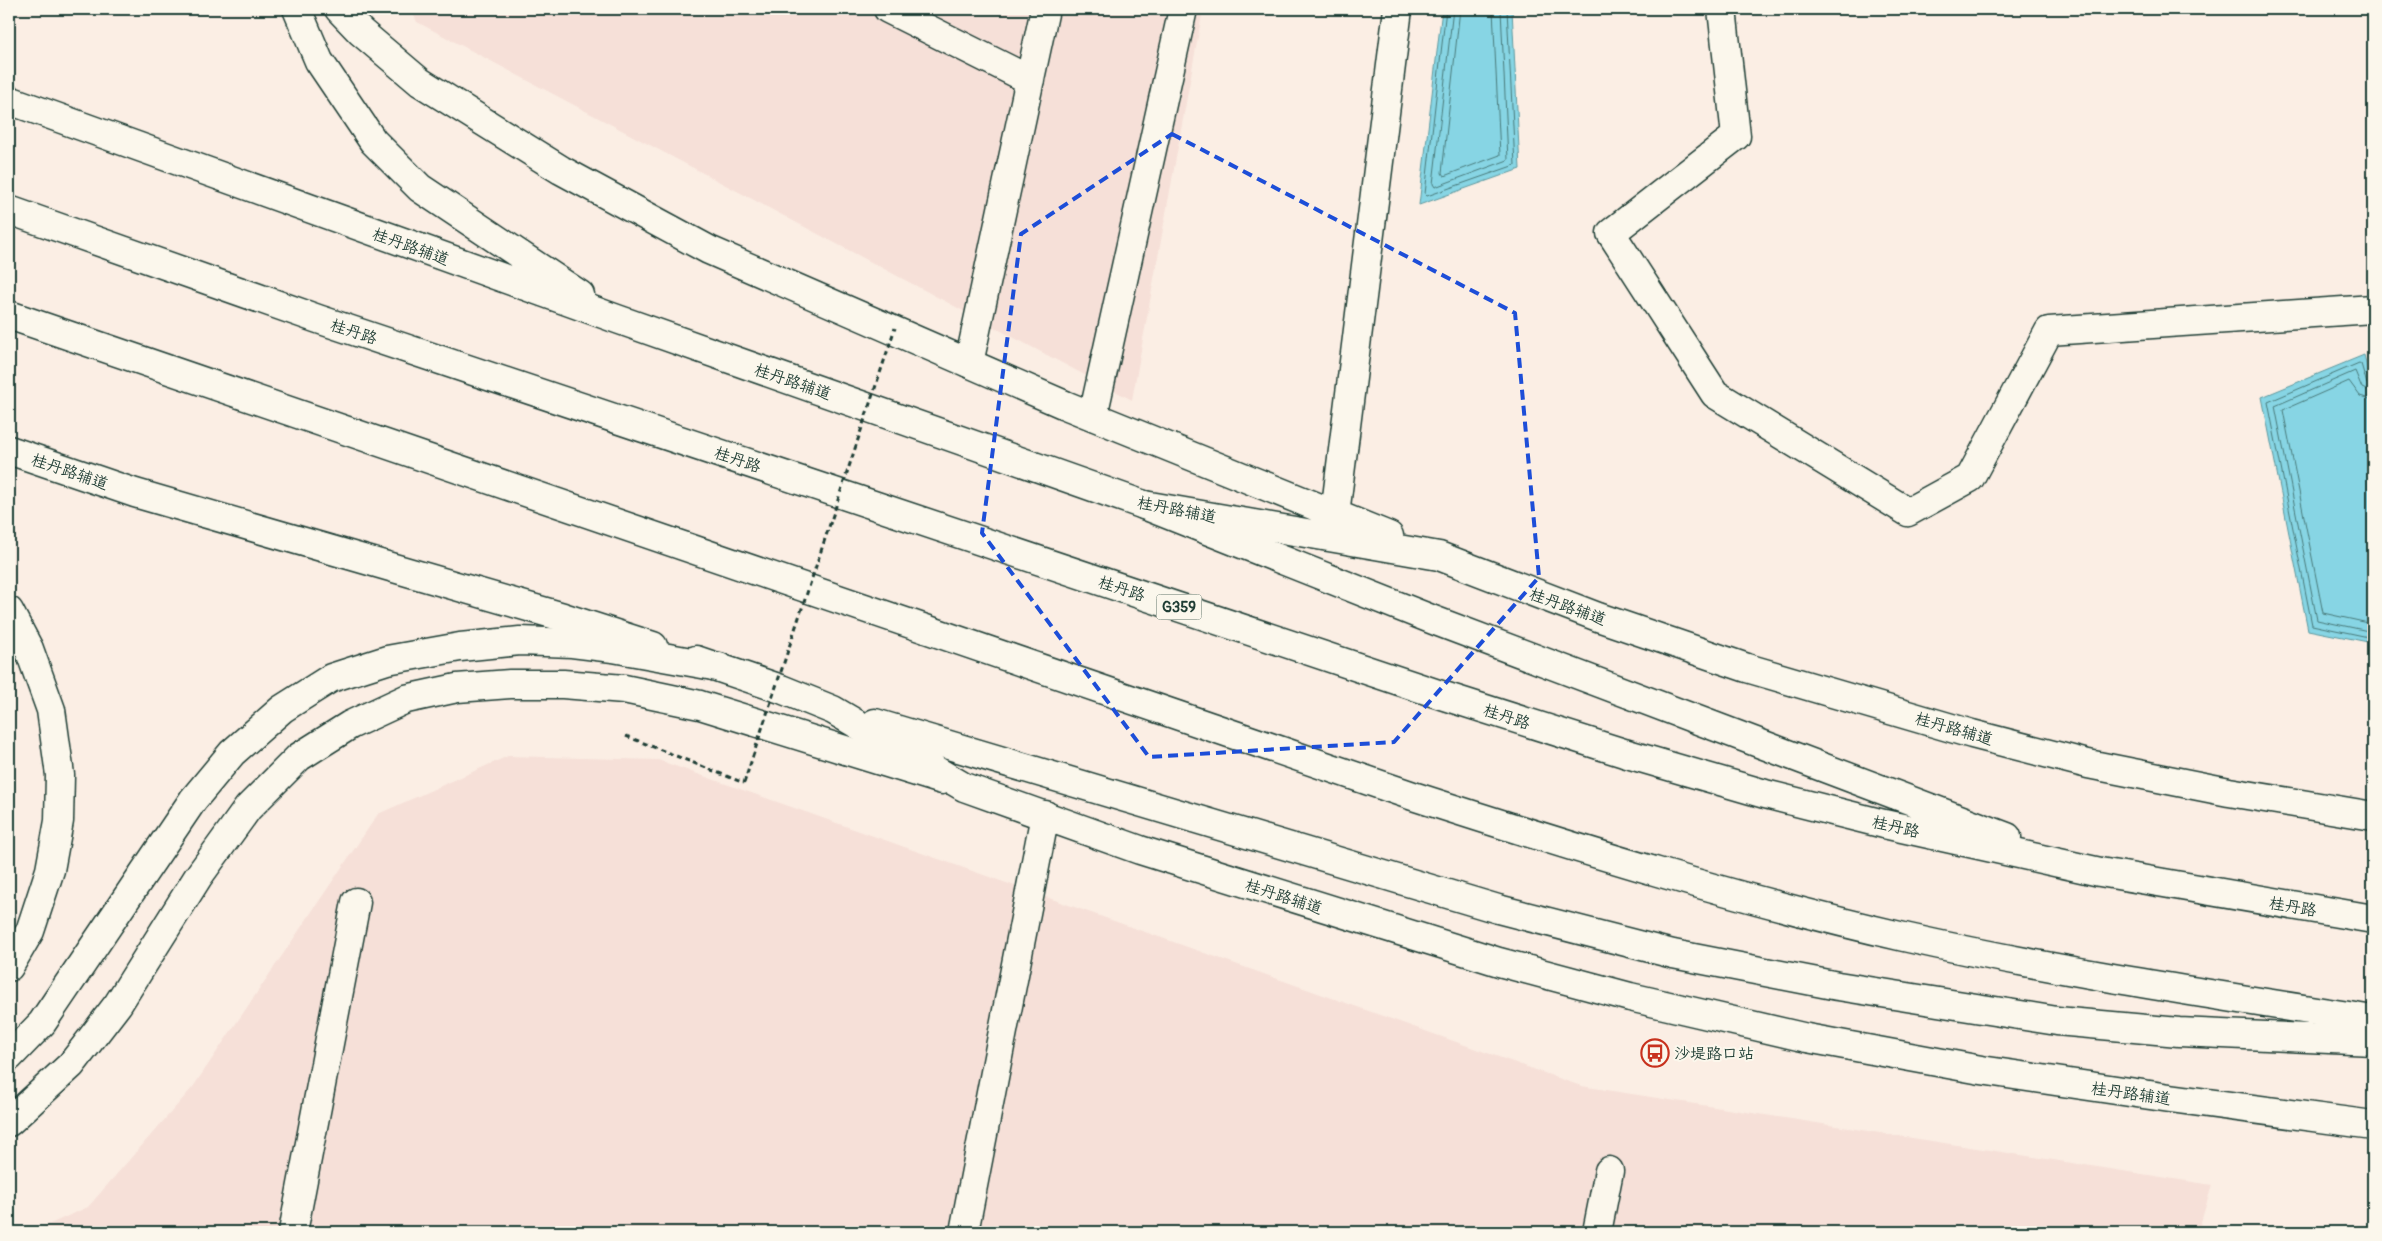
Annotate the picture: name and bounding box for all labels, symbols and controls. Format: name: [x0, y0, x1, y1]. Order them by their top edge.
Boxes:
street label: 桂丹路辅道: [370, 224, 452, 270]
street label: 桂丹路: [328, 315, 380, 349]
street label: 桂丹路辅道: [752, 359, 834, 404]
street label: 桂丹路: [712, 443, 764, 477]
street label: 桂丹路辅道: [29, 449, 111, 494]
street label: 桂丹路辅道: [1136, 493, 1218, 527]
street label: 桂丹路: [1096, 572, 1148, 606]
street label: 桂丹路辅道: [1527, 584, 1609, 630]
road number: G359: [1156, 594, 1202, 620]
street label: 桂丹路: [1481, 700, 1533, 734]
street label: 桂丹路辅道: [1913, 708, 1995, 750]
street label: 桂丹路: [1870, 812, 1921, 842]
street label: 桂丹路辅道: [1243, 875, 1325, 919]
street label: 桂丹路: [2267, 893, 2318, 921]
bus stop icon: 沙堤路口站: [1640, 1038, 1670, 1068]
place label: 沙堤路口站: [1674, 1044, 1754, 1064]
street label: 桂丹路辅道: [2090, 1079, 2172, 1109]

